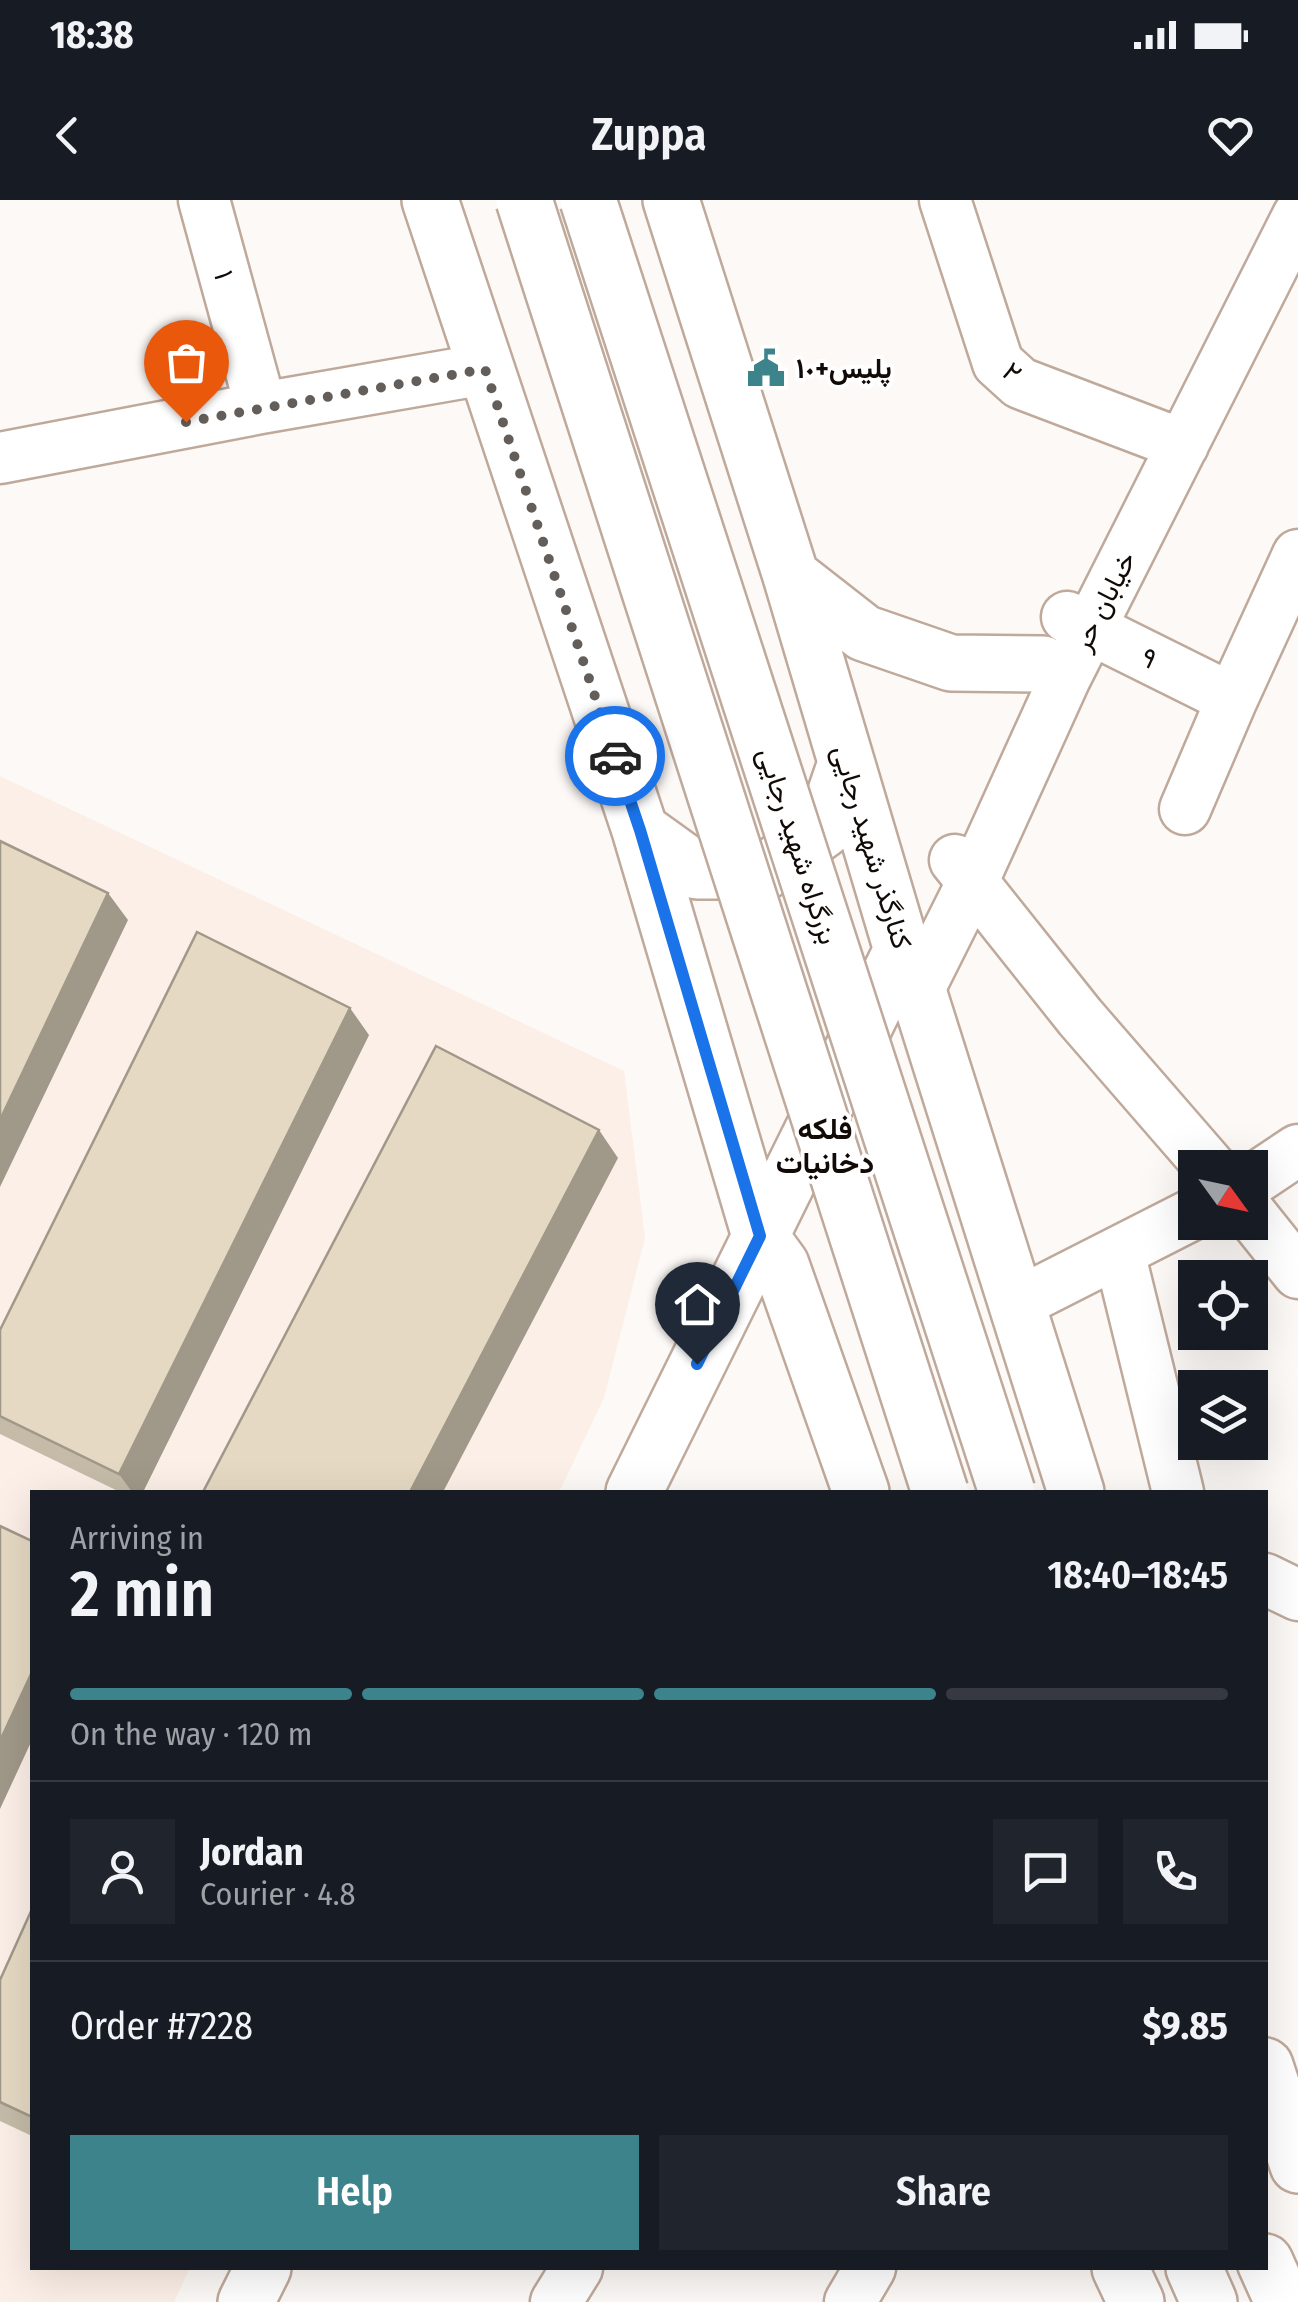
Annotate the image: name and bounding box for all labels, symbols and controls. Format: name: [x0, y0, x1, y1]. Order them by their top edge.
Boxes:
text: 18:38: [50, 12, 134, 58]
icon: back: [40, 108, 95, 163]
text: Zuppa: [591, 108, 707, 162]
icon: heart: [1203, 108, 1258, 163]
street label: ۱: [207, 267, 241, 283]
pin: [144, 320, 229, 423]
icon: bag: [159, 335, 214, 390]
public building icon: پلیس+١٠: [745, 347, 787, 389]
place label: پلیس+١٠: [796, 352, 892, 388]
street label: ۲: [996, 355, 1028, 389]
street label: خیابان حر: [1065, 546, 1144, 657]
street label: ۹: [1136, 640, 1162, 676]
courier: [565, 706, 665, 806]
icon: car: [588, 729, 643, 784]
street label: کنارگذر شهید رجایی: [824, 741, 919, 953]
street label: بزرگراه شهید رجایی: [750, 743, 845, 949]
district label: فلکه دخانیات: [776, 1111, 874, 1181]
north arrow: [1178, 1150, 1268, 1240]
map controls: [1178, 1150, 1268, 1460]
button: locate: [1178, 1260, 1268, 1350]
pin: [655, 1262, 740, 1365]
icon: home: [670, 1277, 725, 1332]
button: layers: [1178, 1370, 1268, 1460]
text: Arriving in: [70, 1519, 204, 1557]
text: 18:40–18:45: [1047, 1552, 1228, 1598]
text: 2 min: [70, 1555, 214, 1633]
text: On the way · 120 m: [70, 1715, 312, 1753]
button: person: [70, 1819, 175, 1924]
button: chat: [993, 1819, 1098, 1924]
button: phone: [1123, 1819, 1228, 1924]
text: Jordan: [200, 1829, 304, 1875]
text: Courier · 4.8: [200, 1875, 356, 1913]
text: Order #7228: [70, 2003, 253, 2049]
text: $9.85: [1143, 2003, 1228, 2049]
button: Help: [70, 2135, 639, 2250]
button: Share: [659, 2135, 1228, 2250]

